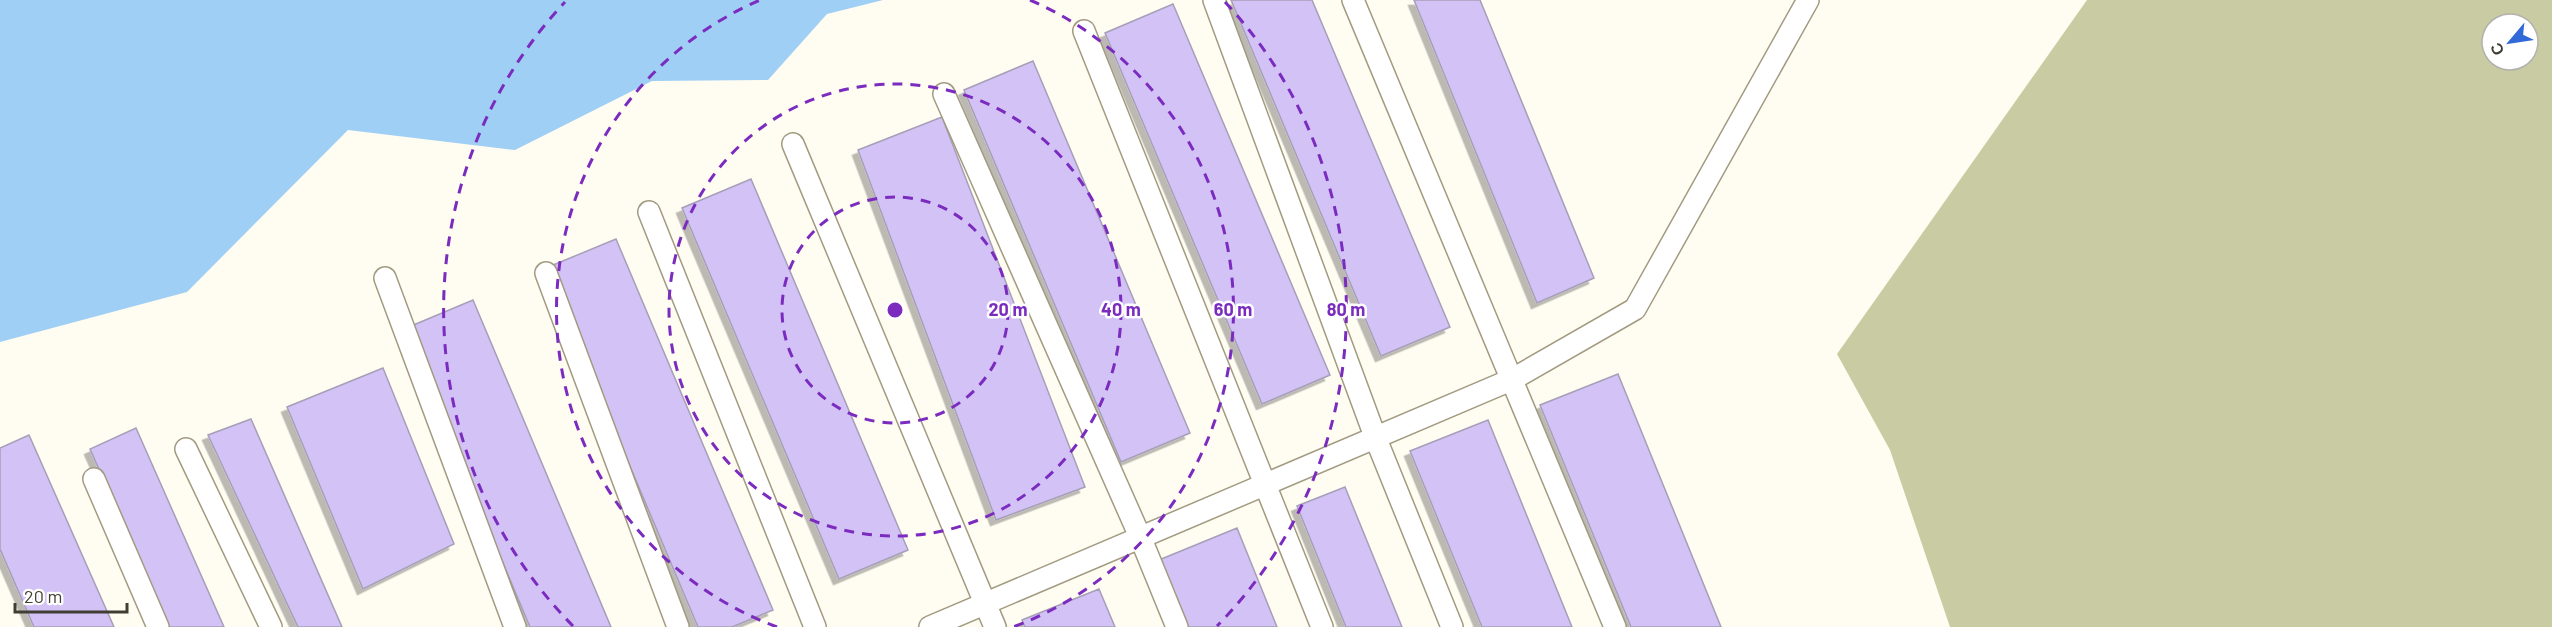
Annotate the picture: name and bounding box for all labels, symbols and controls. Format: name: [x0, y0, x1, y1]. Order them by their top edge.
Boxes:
north arrow: [2480, 12, 2540, 72]
text: С: [2485, 39, 2508, 59]
text: 20 m: [989, 298, 1027, 320]
text: 40 m: [1101, 298, 1141, 320]
text: 60 m: [1214, 298, 1252, 320]
text: 80 m: [1327, 298, 1365, 320]
centre of rings: [885, 300, 905, 320]
scale bar: [15, 576, 128, 614]
text: 20 m: [24, 585, 62, 607]

